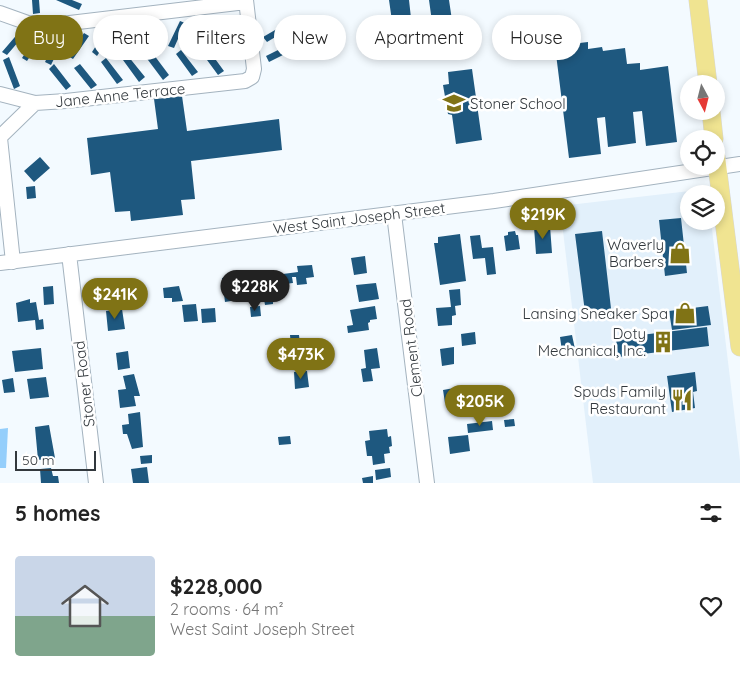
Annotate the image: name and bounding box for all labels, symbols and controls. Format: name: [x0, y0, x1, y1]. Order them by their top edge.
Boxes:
chip: Buy: [15, 15, 83, 60]
chip: Rent: [93, 15, 168, 60]
chip: Filters: [178, 15, 264, 60]
chip: New: [274, 15, 346, 60]
chip: Apartment: [356, 15, 482, 60]
chip: House: [492, 15, 581, 60]
north arrow: [680, 75, 725, 120]
map controls: [680, 75, 725, 230]
street label: Jane Anne Terrace: [54, 79, 186, 111]
school or university icon: Stoner School: [441, 90, 467, 116]
place label: Stoner School: [470, 94, 566, 113]
button: locate: [680, 130, 725, 175]
button: layers: [680, 185, 725, 230]
street label: West Saint Joseph Street: [272, 198, 446, 238]
pin: $219K: [508, 198, 578, 240]
text: $219K: [521, 204, 565, 224]
place label: Waverly Barbers: [607, 235, 664, 271]
shop icon: Waverly Barbers: [667, 240, 693, 266]
pin: $228K: [220, 270, 290, 312]
text: $228K: [231, 276, 279, 296]
pin: $241K: [80, 278, 150, 320]
text: $241K: [93, 284, 137, 304]
street label: Clement Road: [396, 298, 426, 398]
shop icon: Lansing Sneaker Spa: [672, 300, 698, 326]
place label: Lansing Sneaker Spa: [523, 304, 668, 323]
place label: Doty Mechanical, Inc.: [538, 324, 646, 360]
building icon: Doty Mechanical, Inc.: [650, 329, 676, 355]
pin: $473K: [266, 338, 336, 380]
street label: Stoner Road: [69, 340, 99, 428]
text: $473K: [278, 344, 324, 364]
place label: Spuds Family Restaurant: [574, 382, 666, 418]
pin: $205K: [445, 384, 515, 427]
restaurant icon: Spuds Family Restaurant: [669, 387, 695, 413]
text: $205K: [456, 391, 504, 411]
scale bar: [15, 448, 96, 471]
text: 50 m: [22, 451, 55, 469]
icon: filters: [697, 499, 725, 527]
text: 5 homes: [15, 500, 100, 526]
text: $228,000: [170, 573, 262, 599]
icon: home: [55, 576, 115, 636]
icon: heart: [697, 592, 725, 620]
text: 2 rooms · 64 m²: [170, 599, 284, 619]
text: West Saint Joseph Street: [170, 619, 355, 639]

